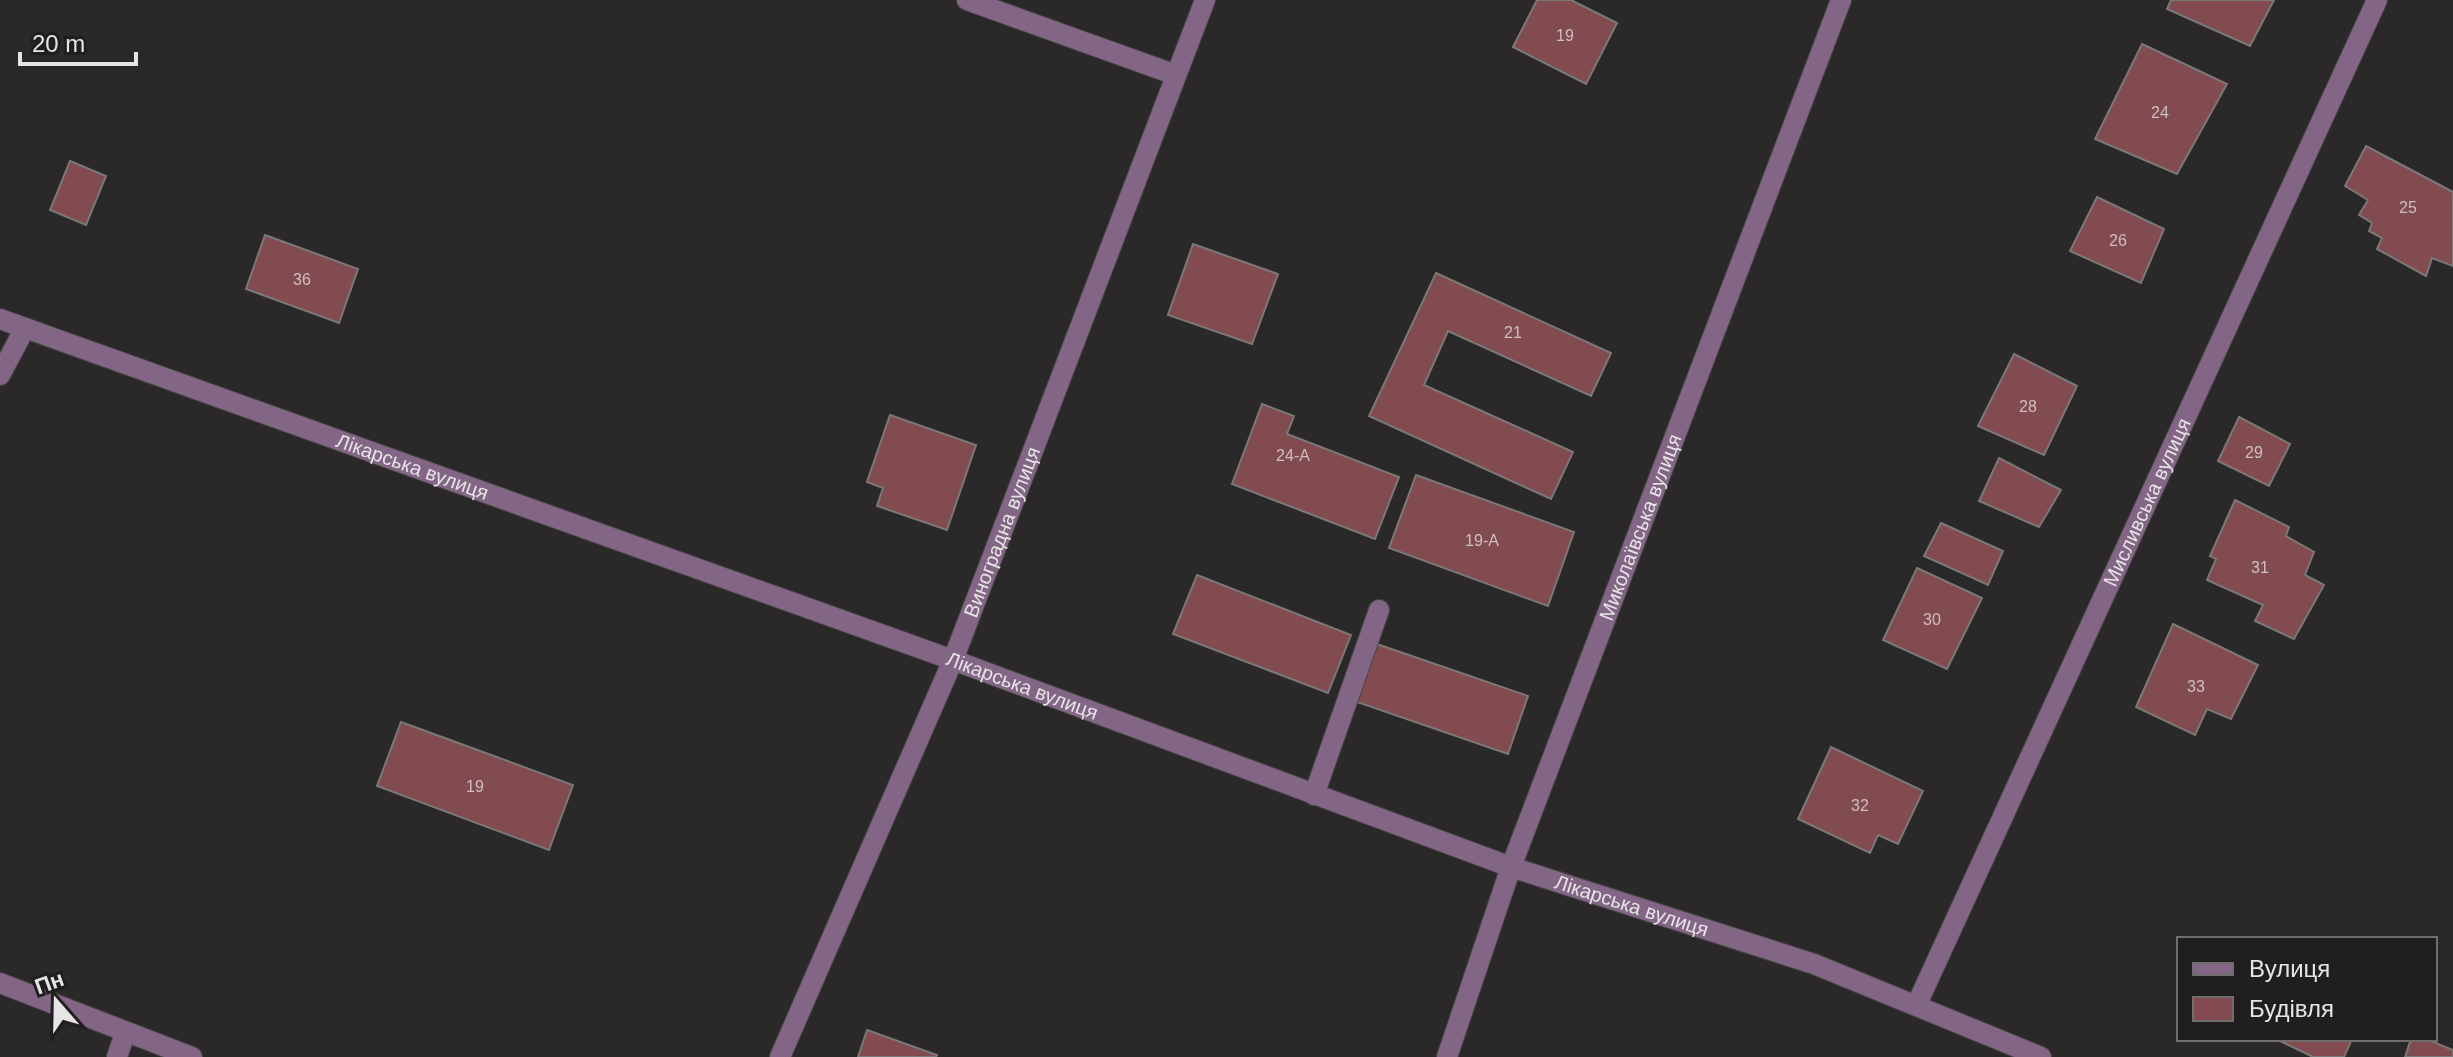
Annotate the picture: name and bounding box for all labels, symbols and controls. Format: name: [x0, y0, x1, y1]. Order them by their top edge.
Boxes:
scale bar: [20, 16, 136, 66]
house number: 19: [1556, 27, 1574, 44]
text: 20 m: [32, 30, 85, 57]
house number: 24: [2151, 104, 2169, 121]
house number: 25: [2399, 199, 2417, 216]
house number: 26: [2109, 232, 2127, 249]
house number: 36: [293, 271, 311, 288]
house number: 21: [1504, 324, 1522, 341]
house number: 28: [2019, 398, 2037, 415]
street label: Мисливська вулиця: [2099, 415, 2195, 590]
street label: Лікарська вулиця: [333, 429, 492, 504]
street label: Миколаївська вулиця: [1595, 431, 1686, 623]
street label: Виноградна вулиця: [959, 444, 1044, 620]
house number: 29: [2245, 444, 2263, 461]
house number: 24-А: [1276, 447, 1310, 464]
house number: 19-А: [1465, 532, 1499, 549]
house number: 31: [2251, 559, 2269, 576]
house number: 30: [1923, 611, 1941, 628]
street label: Лікарська вулиця: [943, 647, 1101, 724]
house number: 33: [2187, 678, 2205, 695]
house number: 19: [466, 778, 484, 795]
house number: 32: [1851, 797, 1869, 814]
street label: Лікарська вулиця: [1552, 871, 1711, 941]
legend: [2177, 937, 2437, 1041]
text: Вулиця: [2249, 955, 2330, 982]
north arrow: [16, 961, 96, 1041]
text: Пн: [31, 966, 67, 999]
text: Будівля: [2249, 995, 2334, 1022]

